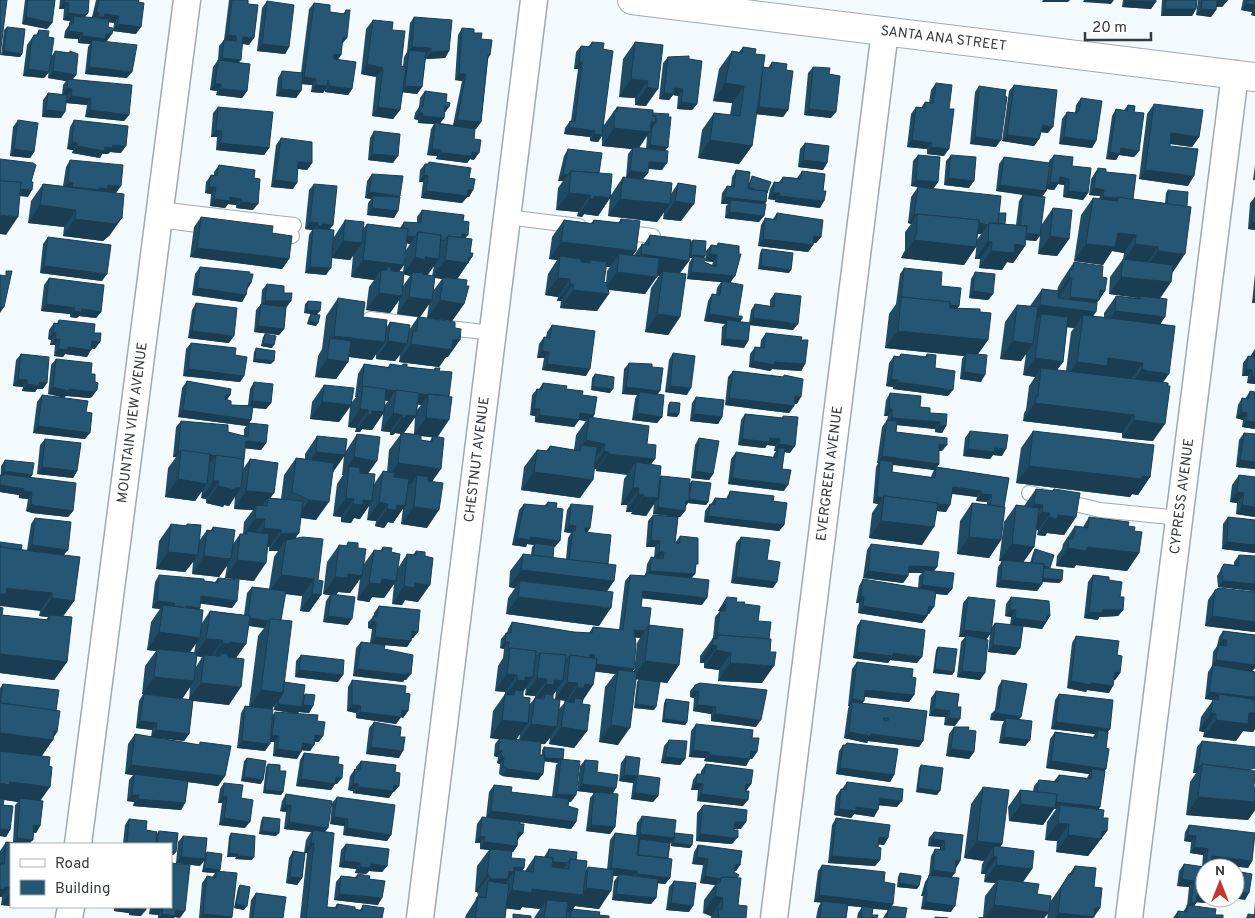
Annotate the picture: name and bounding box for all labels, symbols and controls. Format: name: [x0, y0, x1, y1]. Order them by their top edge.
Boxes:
scale bar: [1085, 10, 1151, 42]
text: 20 m: [1092, 19, 1127, 38]
street label: SANTA ANA STREET: [880, 22, 1008, 55]
street label: MOUNTAIN VIEW AVENUE: [114, 341, 151, 504]
street label: CHESTNUT AVENUE: [461, 396, 493, 523]
street label: EVERGREEN AVENUE: [813, 405, 847, 542]
street label: CYPRESS AVENUE: [1166, 437, 1198, 555]
legend: [10, 843, 172, 908]
text: Road: [55, 855, 90, 874]
north arrow: [1195, 858, 1245, 908]
text: N: [1215, 863, 1225, 880]
text: Building: [55, 880, 110, 899]

